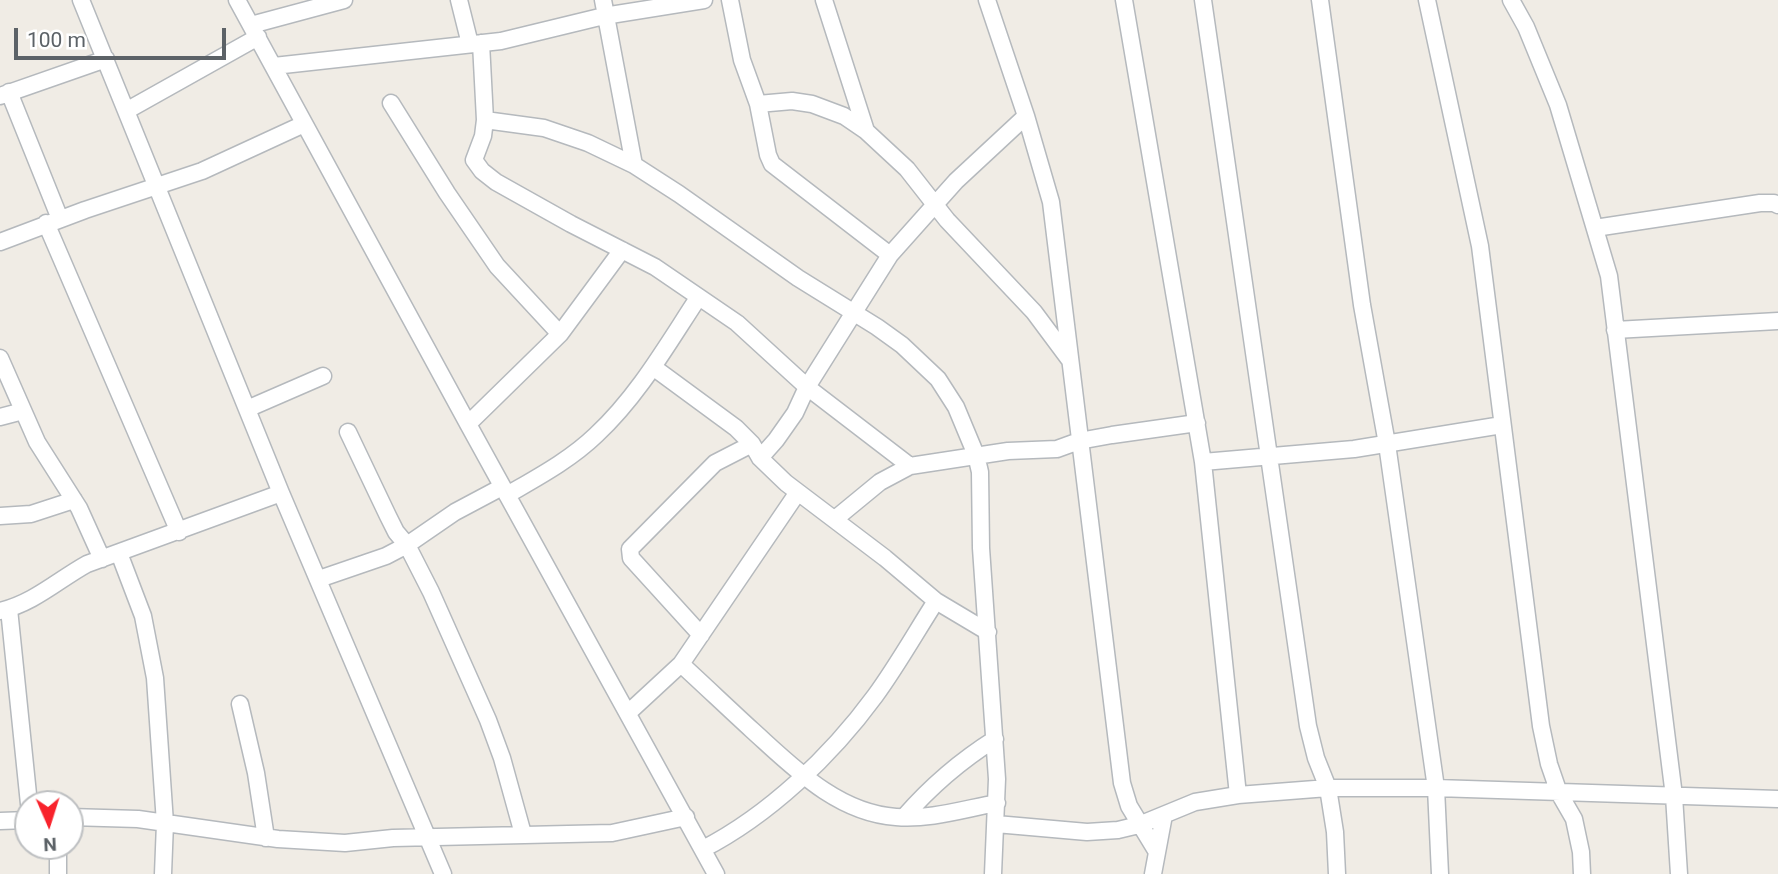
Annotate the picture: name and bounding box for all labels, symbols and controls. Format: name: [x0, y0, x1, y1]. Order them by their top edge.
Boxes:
scale bar: [18, 14, 229, 58]
text: 100 m: [27, 28, 86, 52]
north arrow: [14, 790, 84, 860]
text: N: [43, 833, 57, 856]

